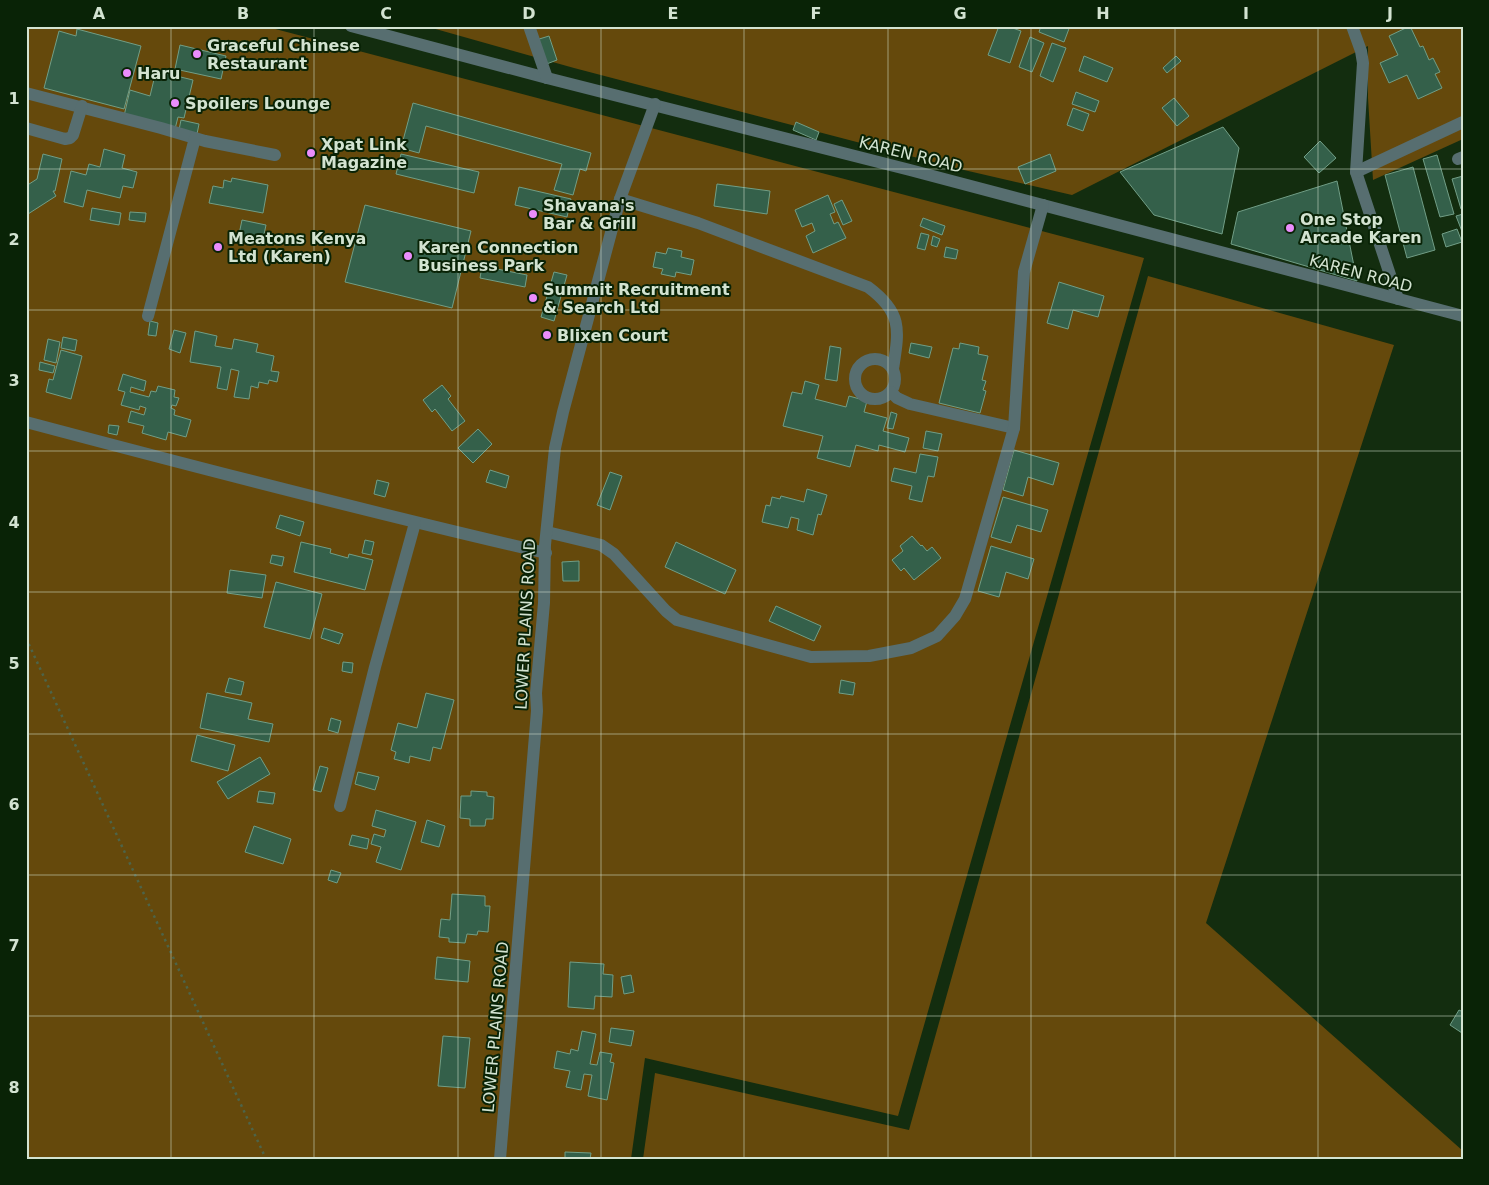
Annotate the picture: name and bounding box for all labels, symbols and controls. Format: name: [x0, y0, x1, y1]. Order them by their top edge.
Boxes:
text: A: [93, 4, 106, 23]
text: B: [237, 4, 249, 23]
text: C: [380, 4, 392, 23]
text: D: [522, 4, 536, 23]
text: E: [668, 4, 678, 23]
text: F: [811, 4, 821, 23]
text: G: [953, 4, 967, 23]
text: H: [1096, 4, 1110, 23]
text: I: [1243, 4, 1249, 23]
text: J: [1386, 4, 1393, 23]
place label: Graceful Chinese Restaurant: [207, 36, 360, 73]
marker: Graceful Chinese Restaurant: [191, 48, 203, 60]
place label: Haru: [137, 64, 180, 83]
marker: Haru: [121, 67, 133, 79]
text: 1: [8, 89, 20, 108]
place label: Spoilers Lounge: [185, 94, 330, 113]
marker: Spoilers Lounge: [169, 97, 181, 109]
street label: KAREN ROAD: [857, 132, 965, 177]
place label: Xpat Link Magazine: [321, 135, 407, 172]
marker: Xpat Link Magazine: [305, 147, 317, 159]
place label: Shavana's Bar & Grill: [543, 196, 636, 233]
marker: Shavana's Bar & Grill: [527, 208, 539, 220]
place label: One Stop Arcade Karen: [1300, 210, 1422, 247]
marker: One Stop Arcade Karen: [1284, 222, 1296, 234]
place label: Meatons Kenya Ltd (Karen): [228, 229, 366, 266]
text: 2: [8, 230, 20, 249]
place label: Karen Connection Business Park: [418, 238, 578, 275]
marker: Meatons Kenya Ltd (Karen): [212, 241, 224, 253]
marker: Karen Connection Business Park: [402, 250, 414, 262]
street label: KAREN ROAD: [1307, 251, 1415, 296]
place label: Summit Recruitment & Search Ltd: [543, 280, 730, 317]
marker: Summit Recruitment & Search Ltd: [527, 292, 539, 304]
place label: Blixen Court: [557, 326, 668, 345]
marker: Blixen Court: [541, 329, 553, 341]
text: 3: [8, 371, 20, 390]
text: 4: [8, 513, 20, 532]
street label: LOWER PLAINS ROAD: [512, 538, 539, 710]
text: 5: [8, 654, 20, 673]
text: 6: [8, 795, 20, 814]
text: 7: [8, 936, 20, 955]
street label: LOWER PLAINS ROAD: [479, 941, 512, 1113]
text: 8: [8, 1078, 20, 1097]

